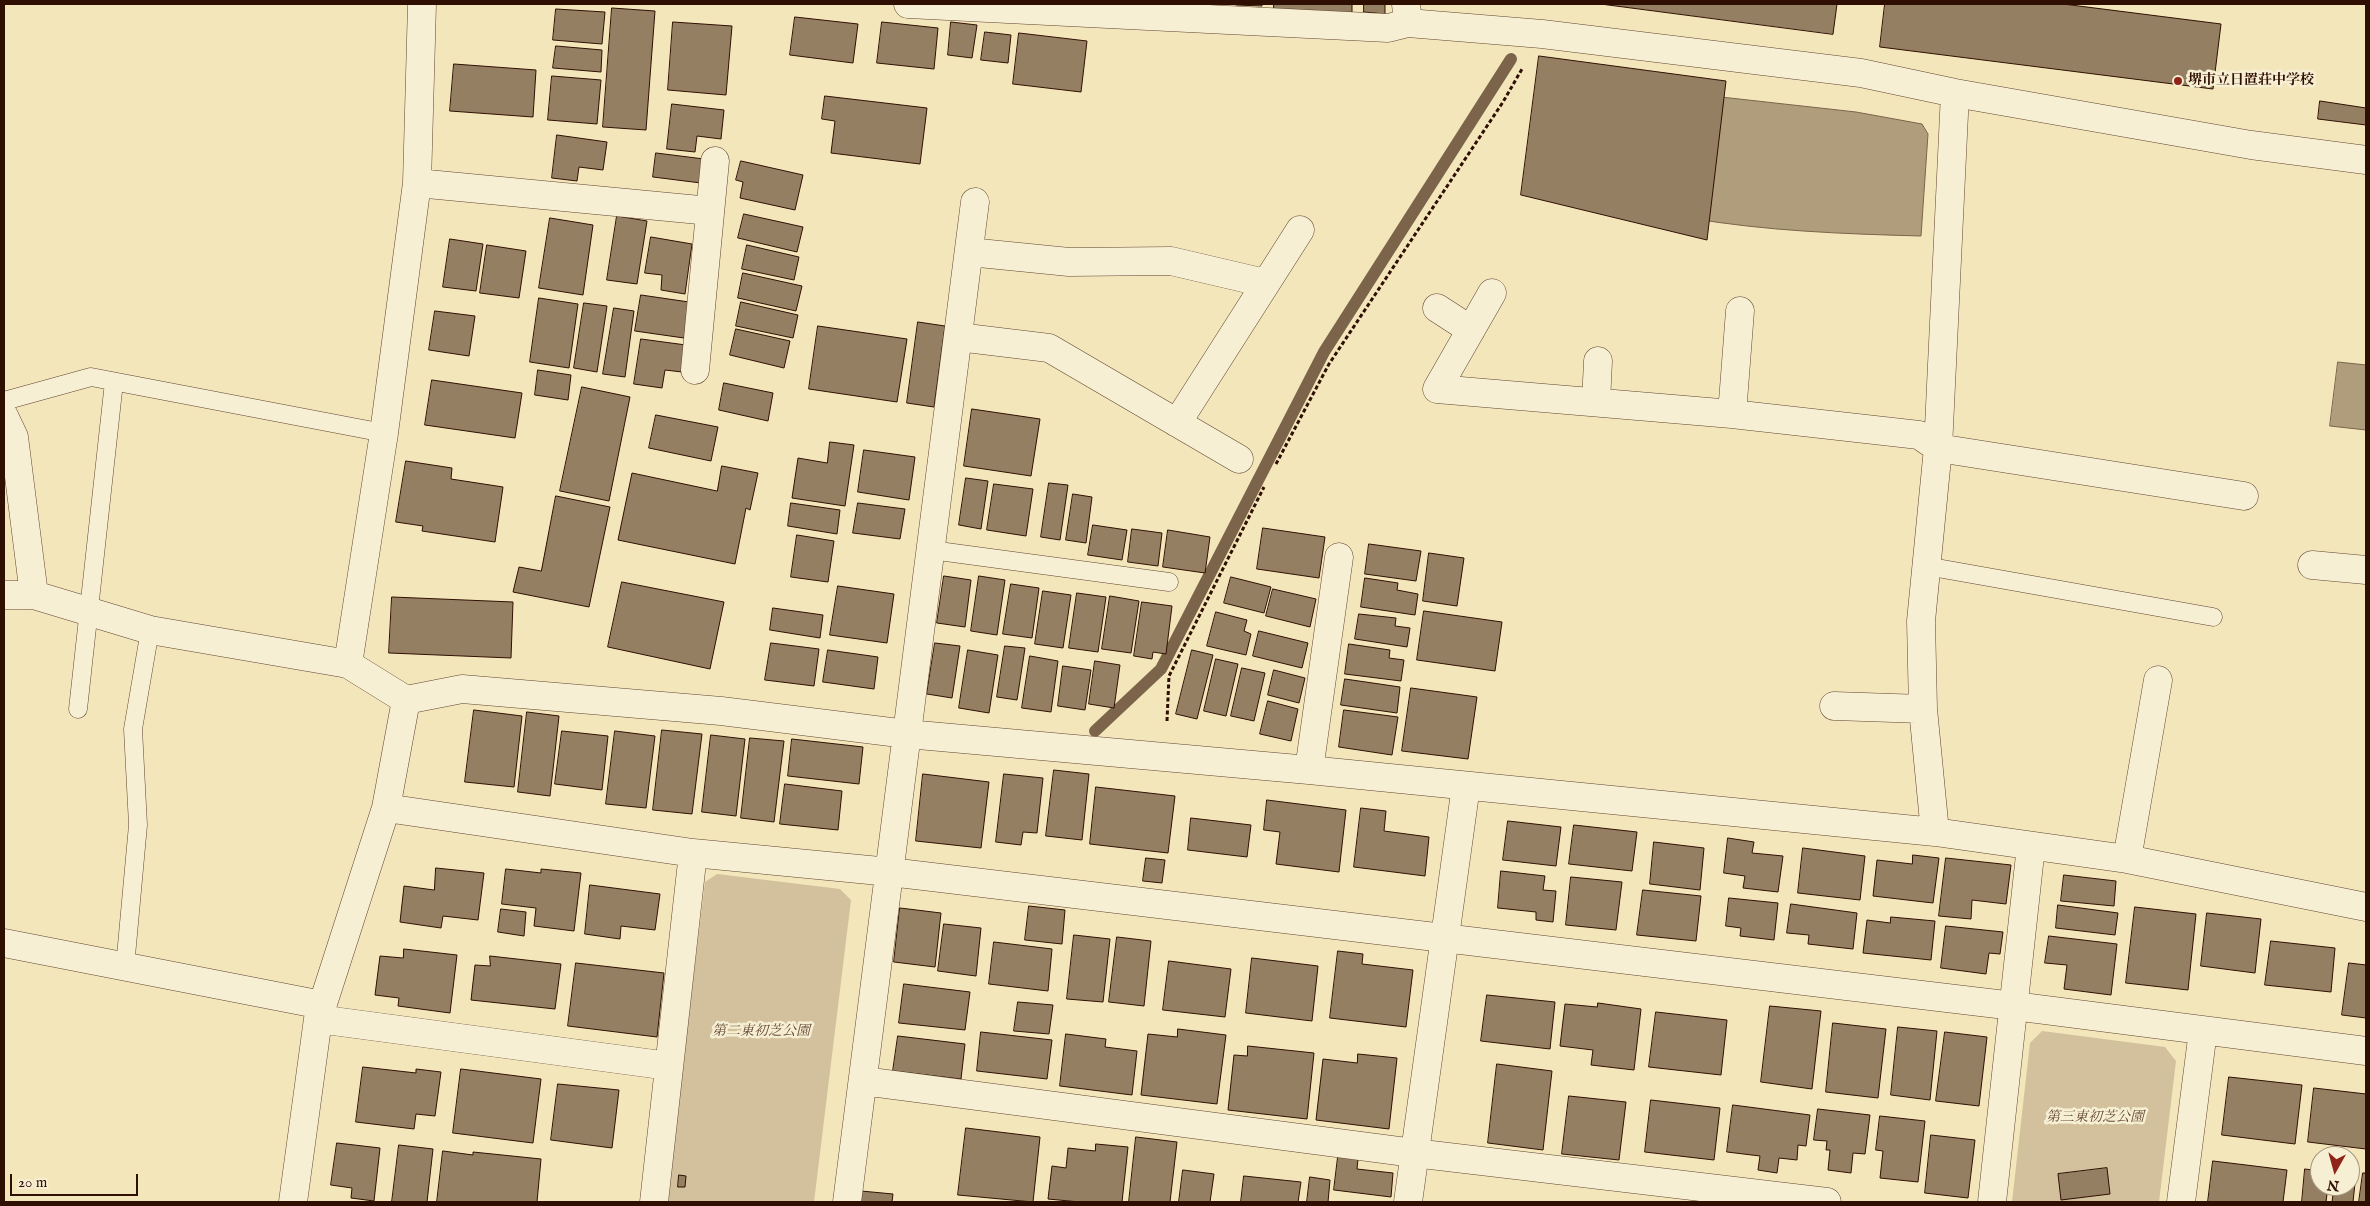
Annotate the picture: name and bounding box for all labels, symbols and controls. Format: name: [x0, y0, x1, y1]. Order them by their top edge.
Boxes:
place label: 堺市立日置荘中学校: [2188, 73, 2314, 89]
marker: 堺市立日置荘中学校: [2172, 75, 2184, 87]
park label: 第二東初芝公園: [712, 1024, 810, 1040]
park label: 第三東初芝公園: [2046, 1110, 2144, 1126]
north arrow: [2310, 1146, 2360, 1196]
scale bar: [12, 1164, 140, 1196]
text: 20 m: [18, 1173, 47, 1192]
text: N: [2326, 1175, 2340, 1195]

